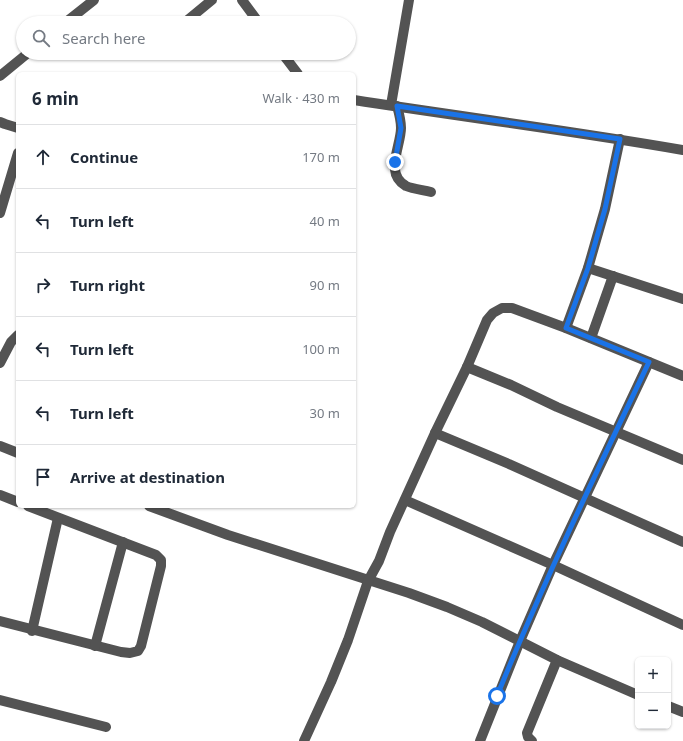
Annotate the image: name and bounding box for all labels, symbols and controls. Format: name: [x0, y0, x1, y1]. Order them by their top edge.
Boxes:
search box: [16, 16, 356, 60]
icon: search: [30, 27, 52, 49]
text: Search here: [62, 28, 145, 48]
text: 6 min: [32, 87, 79, 110]
text: Walk · 430 m: [262, 89, 340, 107]
icon: ahead: [32, 146, 54, 168]
text: Continue: [70, 147, 138, 167]
text: 170 m: [302, 148, 340, 166]
route end: [386, 153, 404, 171]
icon: left: [32, 210, 54, 232]
text: Turn left: [70, 211, 134, 231]
text: 40 m: [310, 212, 340, 230]
icon: right: [32, 274, 54, 296]
text: Turn right: [70, 275, 145, 295]
text: 90 m: [310, 276, 340, 294]
icon: left: [32, 338, 54, 360]
text: Turn left: [70, 339, 134, 359]
text: 100 m: [302, 340, 340, 358]
icon: left: [32, 402, 54, 424]
text: Turn left: [70, 403, 134, 423]
text: 30 m: [310, 404, 340, 422]
icon: arrive: [32, 466, 54, 488]
text: Arrive at destination: [70, 467, 225, 487]
map controls: [635, 657, 671, 729]
button: +: [635, 657, 671, 693]
route start: [488, 687, 506, 705]
button: −: [635, 693, 671, 729]

